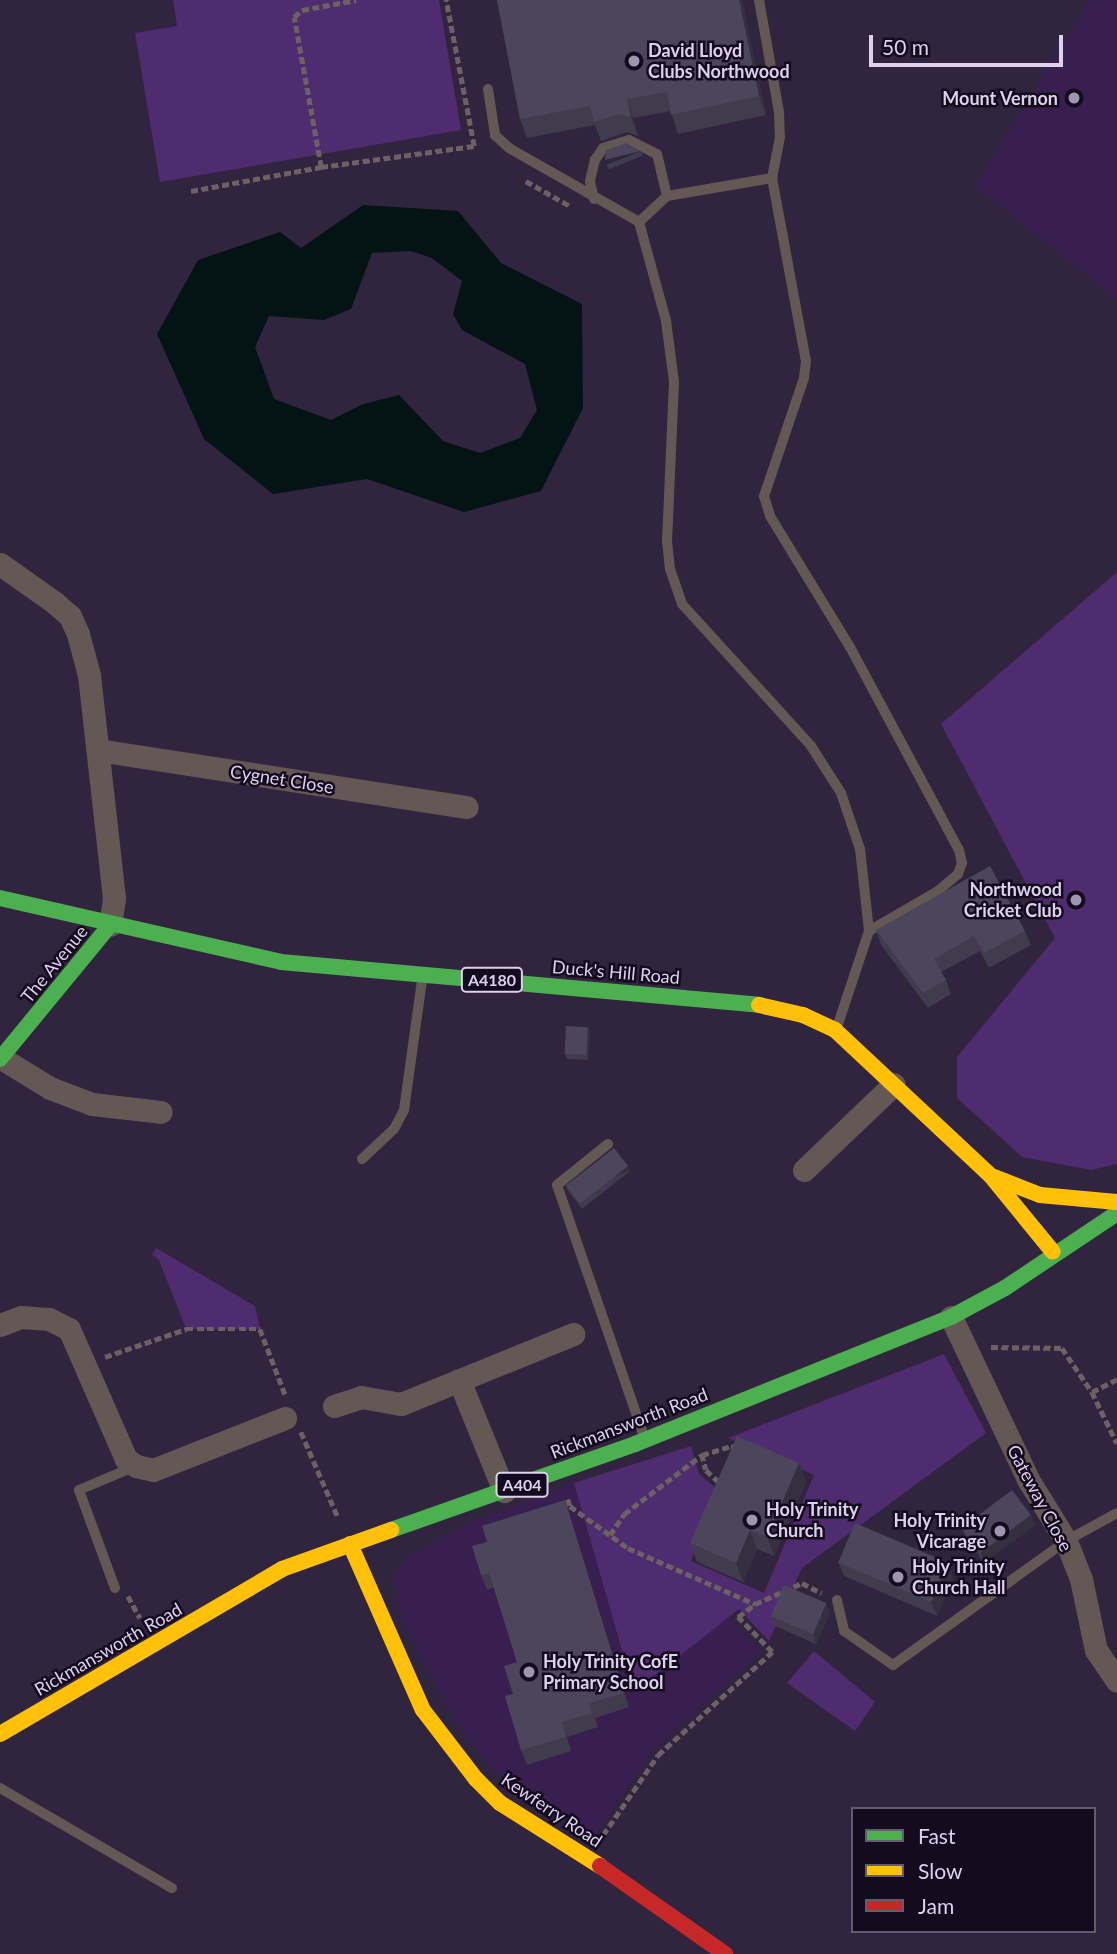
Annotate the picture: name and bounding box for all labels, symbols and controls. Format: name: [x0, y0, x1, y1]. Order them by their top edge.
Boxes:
scale bar: [872, 21, 1066, 65]
text: 50 m: [882, 34, 929, 59]
place label: David Lloyd Clubs Northwood: [648, 40, 790, 82]
marker: David Lloyd Clubs Northwood: [626, 53, 642, 69]
place label: Mount Vernon: [942, 87, 1058, 109]
marker: Mount Vernon: [1064, 88, 1084, 108]
street label: Cygnet Close: [229, 760, 335, 798]
place label: Northwood Cricket Club: [964, 879, 1062, 922]
marker: Northwood Cricket Club: [1068, 892, 1084, 908]
street label: The Avenue: [16, 921, 92, 1007]
street label: Duck's Hill Road: [551, 956, 681, 988]
road number: A4180: [461, 968, 524, 992]
street label: Rickmansworth Road: [547, 1383, 711, 1463]
street label: Gateway Close: [1003, 1441, 1077, 1555]
road number: A404: [494, 1472, 550, 1498]
place label: Holy Trinity Church: [766, 1499, 859, 1542]
place label: Holy Trinity Vicarage: [893, 1510, 986, 1552]
marker: Holy Trinity Church: [744, 1512, 760, 1528]
marker: Holy Trinity Vicarage: [992, 1523, 1008, 1539]
place label: Holy Trinity Church Hall: [912, 1556, 1006, 1598]
marker: Holy Trinity Church Hall: [890, 1569, 906, 1585]
street label: Rickmansworth Road: [30, 1598, 186, 1700]
place label: Holy Trinity CofE Primary School: [543, 1651, 679, 1694]
marker: Holy Trinity CofE Primary School: [521, 1664, 537, 1680]
street label: Kewferry Road: [497, 1768, 607, 1852]
legend: [851, 1807, 1096, 1933]
text: Fast: [918, 1823, 955, 1848]
text: Slow: [918, 1858, 962, 1883]
text: Jam: [918, 1893, 954, 1918]

